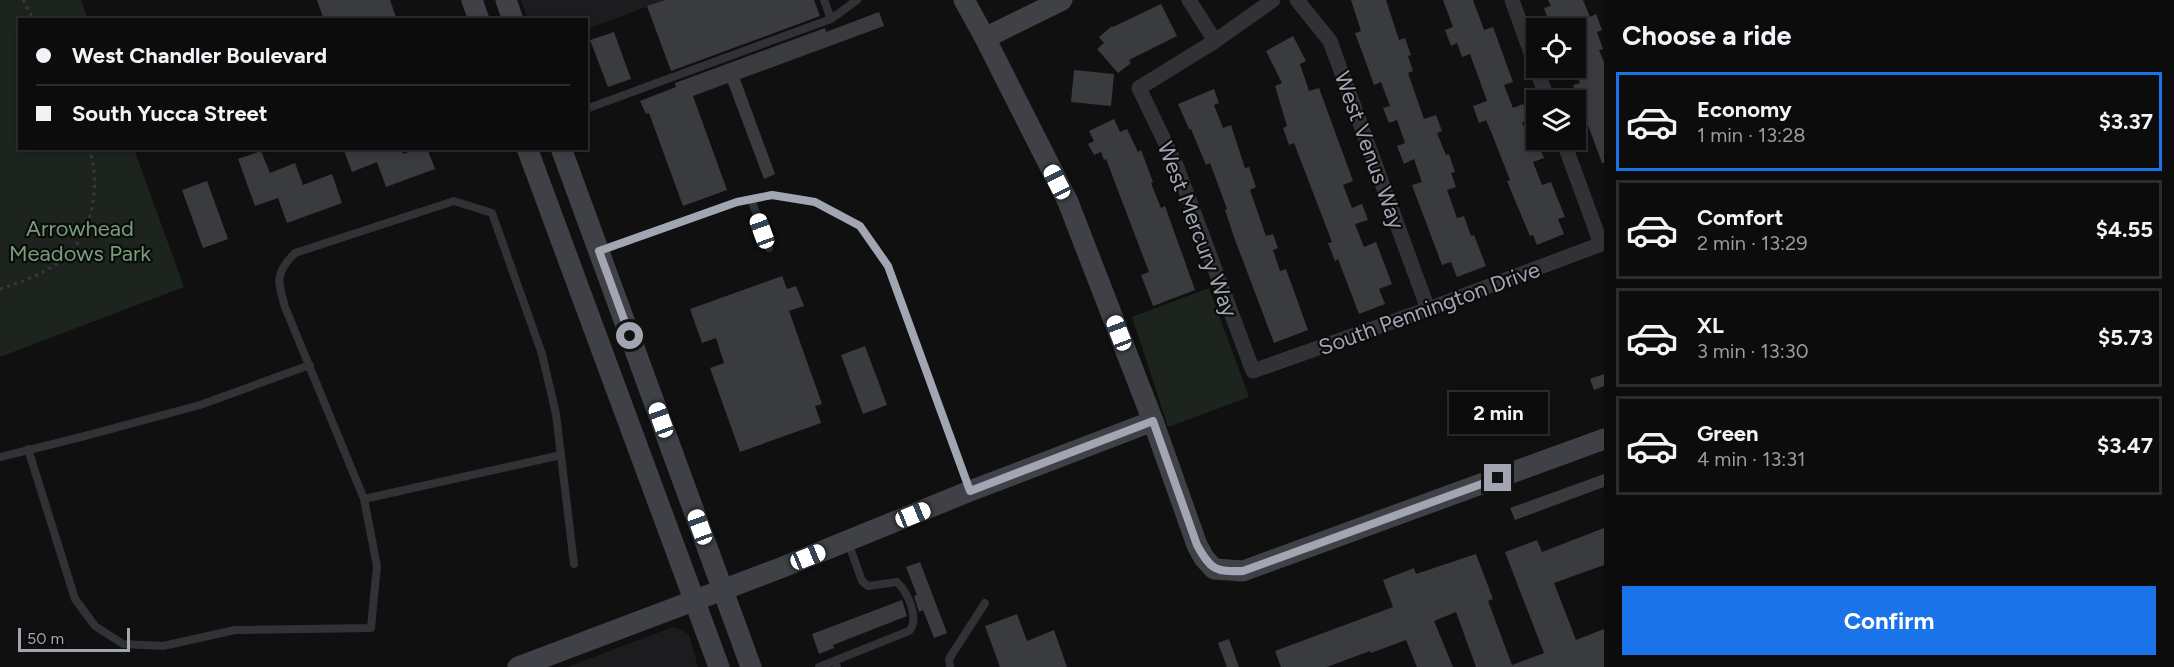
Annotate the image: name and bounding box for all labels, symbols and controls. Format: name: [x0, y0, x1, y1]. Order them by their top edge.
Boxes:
map controls: [1526, 18, 1586, 150]
button: locate: [1526, 18, 1586, 78]
text: Choose a ride: [1622, 19, 1791, 52]
text: West Chandler Boulevard: [72, 42, 327, 69]
street label: West Venus Way: [1329, 68, 1411, 233]
button: layers: [1526, 90, 1586, 150]
icon: car: [1625, 95, 1679, 149]
text: Economy: [1697, 96, 1792, 123]
text: South Yucca Street: [72, 100, 268, 127]
text: $3.37: [2099, 108, 2153, 135]
text: 1 min · 13:28: [1697, 123, 1806, 147]
street label: West Mercury Way: [1152, 138, 1244, 321]
car: [1041, 162, 1073, 202]
icon: car: [1625, 203, 1679, 257]
text: Comfort: [1697, 204, 1783, 231]
car: [747, 211, 777, 251]
park label: Arrowhead Meadows Park: [9, 215, 151, 267]
text: $4.55: [2096, 216, 2153, 243]
text: 2 min · 13:29: [1697, 231, 1808, 255]
street label: South Pennington Drive: [1315, 256, 1544, 361]
icon: car: [1625, 311, 1679, 365]
text: XL: [1697, 312, 1724, 339]
car: [1104, 313, 1134, 353]
route start: [616, 322, 643, 349]
text: $5.73: [2098, 324, 2153, 351]
text: 3 min · 13:30: [1697, 339, 1809, 363]
callout: 2 min: [1448, 391, 1547, 433]
car: [646, 400, 676, 440]
text: 2 min: [1473, 401, 1524, 425]
icon: car: [1625, 419, 1679, 473]
text: Green: [1697, 420, 1759, 447]
text: $3.47: [2097, 432, 2153, 459]
text: 4 min · 13:31: [1697, 447, 1805, 471]
route end: [1484, 464, 1511, 491]
car: [893, 500, 933, 530]
car: [685, 507, 715, 547]
car: [788, 542, 828, 572]
button: Confirm: [1622, 586, 2156, 655]
scale bar: [18, 625, 130, 652]
text: 50 m: [27, 629, 64, 648]

